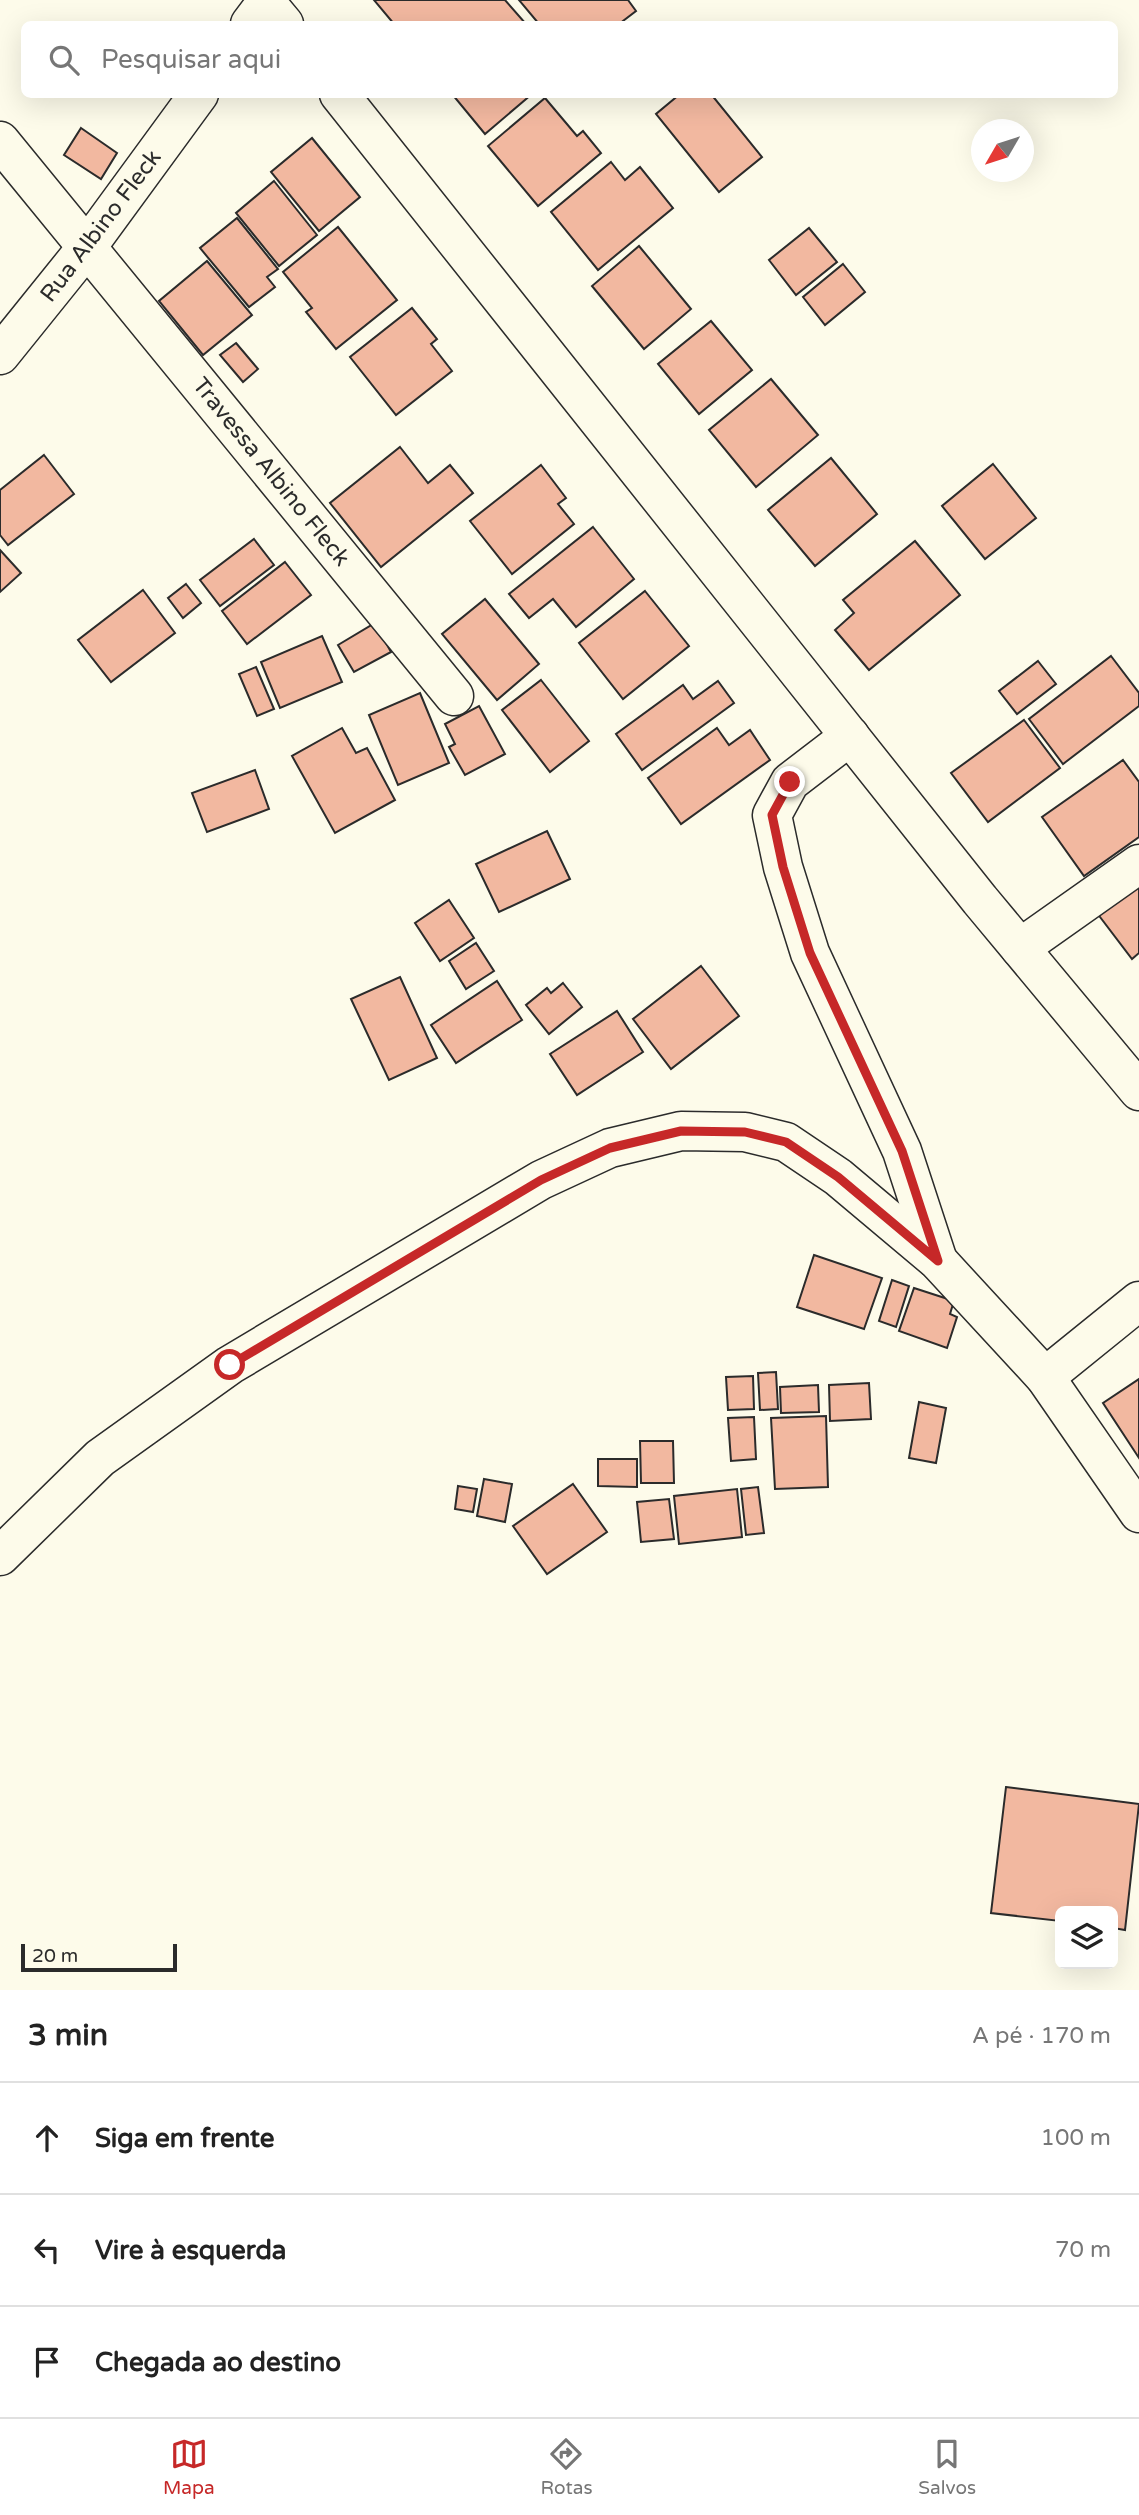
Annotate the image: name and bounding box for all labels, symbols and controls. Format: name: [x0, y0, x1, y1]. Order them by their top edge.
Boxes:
search box: [21, 21, 1118, 98]
icon: search: [45, 41, 83, 79]
text: Pesquisar aqui: [101, 44, 281, 75]
north arrow: [971, 119, 1034, 182]
street label: Rua Albino Fleck: [35, 144, 167, 308]
street label: Travessa Albino Fleck: [186, 372, 356, 572]
route end: [774, 766, 805, 797]
route start: [214, 1349, 245, 1380]
map controls: [1055, 1906, 1118, 1969]
button: layers: [1055, 1906, 1118, 1969]
scale bar: [21, 1941, 177, 1973]
text: 20 m: [32, 1945, 78, 1967]
text: 3 min: [28, 2017, 108, 2054]
text: A pé · 170 m: [972, 2022, 1111, 2050]
icon: ahead: [28, 2119, 66, 2157]
text: Siga em frente: [95, 2123, 275, 2154]
text: 100 m: [1041, 2124, 1111, 2152]
icon: left: [28, 2231, 66, 2269]
text: Vire à esquerda: [95, 2235, 286, 2266]
text: 70 m: [1055, 2236, 1111, 2264]
icon: arrive: [28, 2343, 66, 2381]
text: Chegada ao destino: [95, 2347, 341, 2378]
tab: Mapa: [163, 2435, 215, 2499]
tab: Rotas: [540, 2435, 593, 2499]
tab: Salvos: [918, 2435, 976, 2499]

